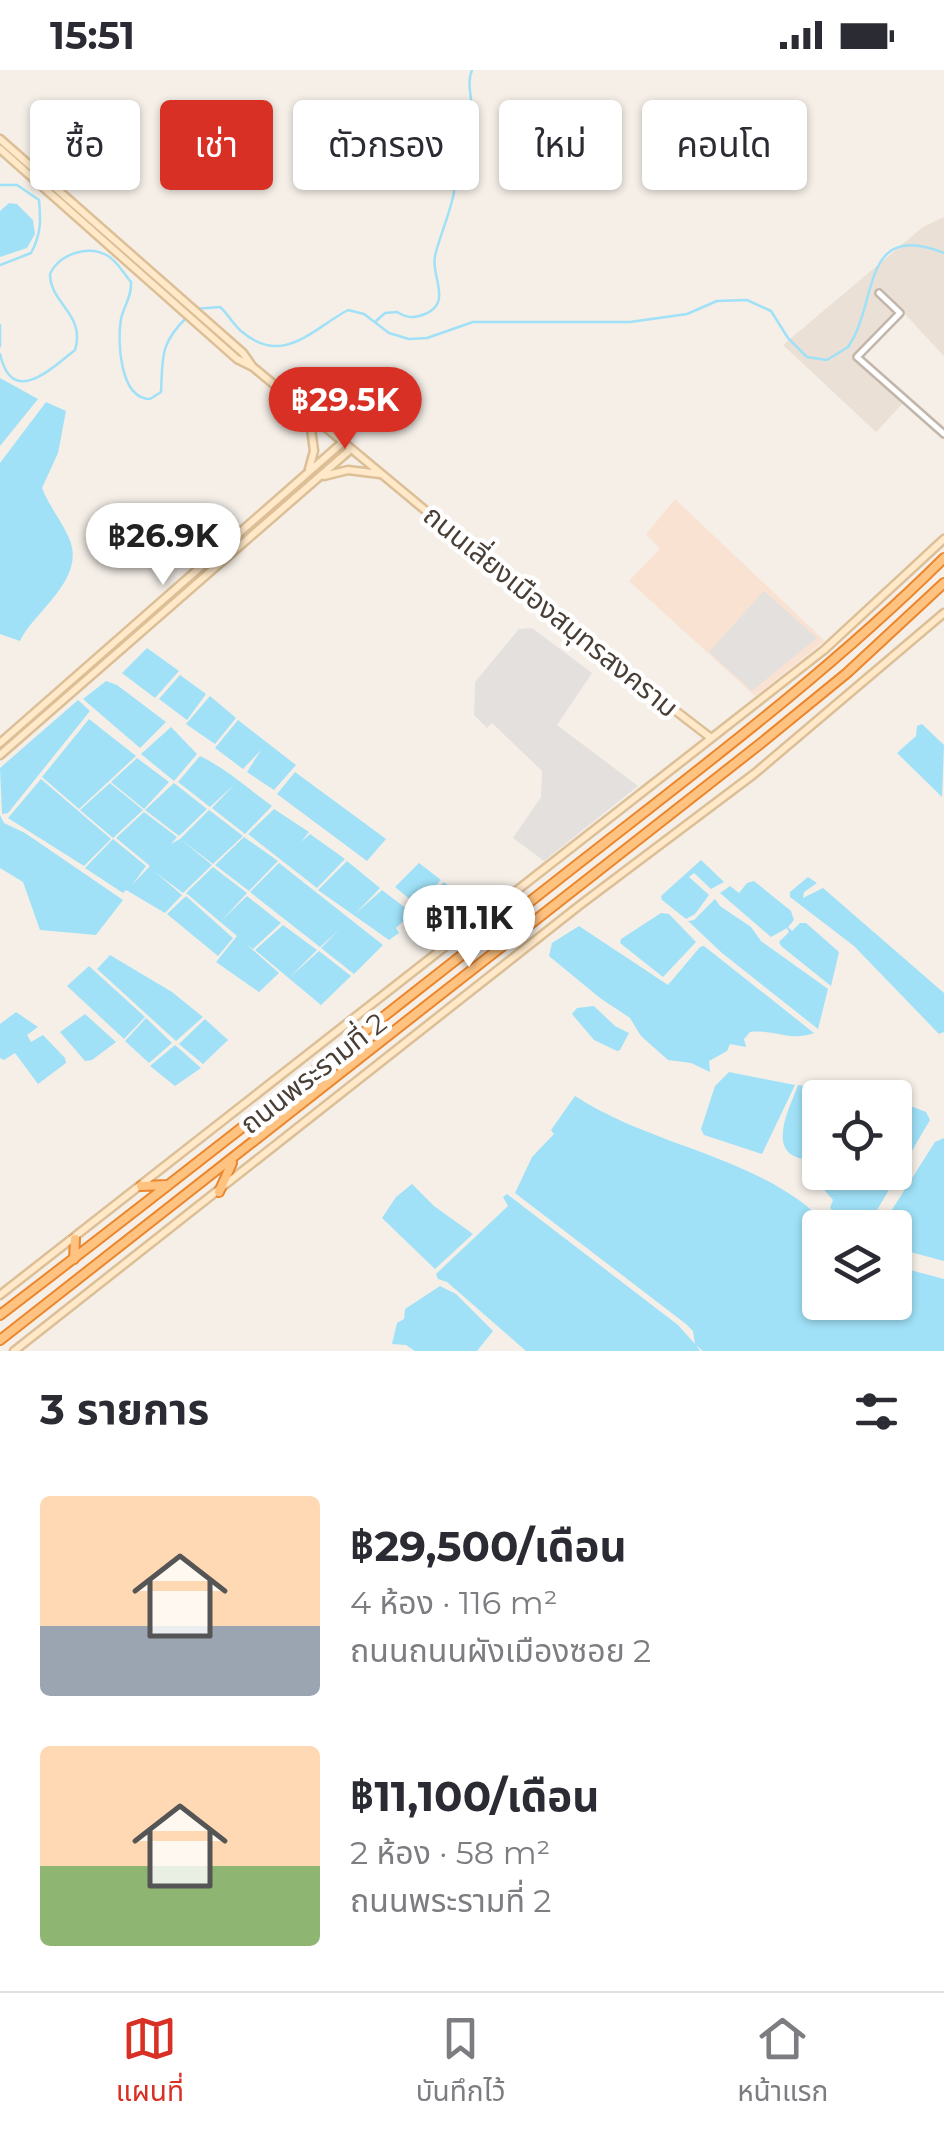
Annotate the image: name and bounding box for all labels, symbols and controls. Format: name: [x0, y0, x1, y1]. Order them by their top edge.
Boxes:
text: 15:51: [50, 12, 135, 59]
chip: ซื้อ: [30, 100, 140, 190]
chip: เช่า: [160, 100, 273, 190]
chip: ตัวกรอง: [293, 100, 479, 190]
chip: ใหม่: [499, 100, 622, 190]
chip: คอนโด: [642, 100, 807, 190]
pin: ฿29.5K: [264, 367, 426, 452]
text: ฿29.5K: [291, 380, 399, 419]
street label: ถนนเลี่ยงเมืองสมุทรสงคราม: [417, 496, 686, 724]
pin: ฿26.9K: [82, 503, 244, 588]
text: ฿26.9K: [108, 516, 218, 555]
pin: ฿11.1K: [388, 885, 550, 970]
text: ฿11.1K: [425, 898, 513, 937]
street label: ถนนพระรามที่ 2: [232, 1004, 393, 1141]
map controls: [802, 1080, 912, 1320]
button: locate: [802, 1080, 912, 1190]
button: layers: [802, 1210, 912, 1320]
text: 3 รายการ: [40, 1383, 209, 1435]
icon: filters: [849, 1384, 904, 1439]
text: ฿29,500/เดือน: [350, 1520, 627, 1572]
icon: home: [120, 1536, 240, 1656]
text: 4 ห้อง · 116 m²: [350, 1583, 557, 1622]
text: ถนนถนนผังเมืองซอย 2: [350, 1631, 651, 1670]
text: ฿11,100/เดือน: [350, 1770, 599, 1822]
icon: home: [120, 1786, 240, 1906]
text: 2 ห้อง · 58 m²: [350, 1833, 550, 1872]
text: ถนนพระรามที่ 2: [350, 1881, 551, 1920]
tab: แผนที่: [116, 2011, 184, 2114]
tab: บันทึกไว้: [416, 2011, 506, 2114]
tab: หน้าแรก: [737, 2011, 828, 2114]

